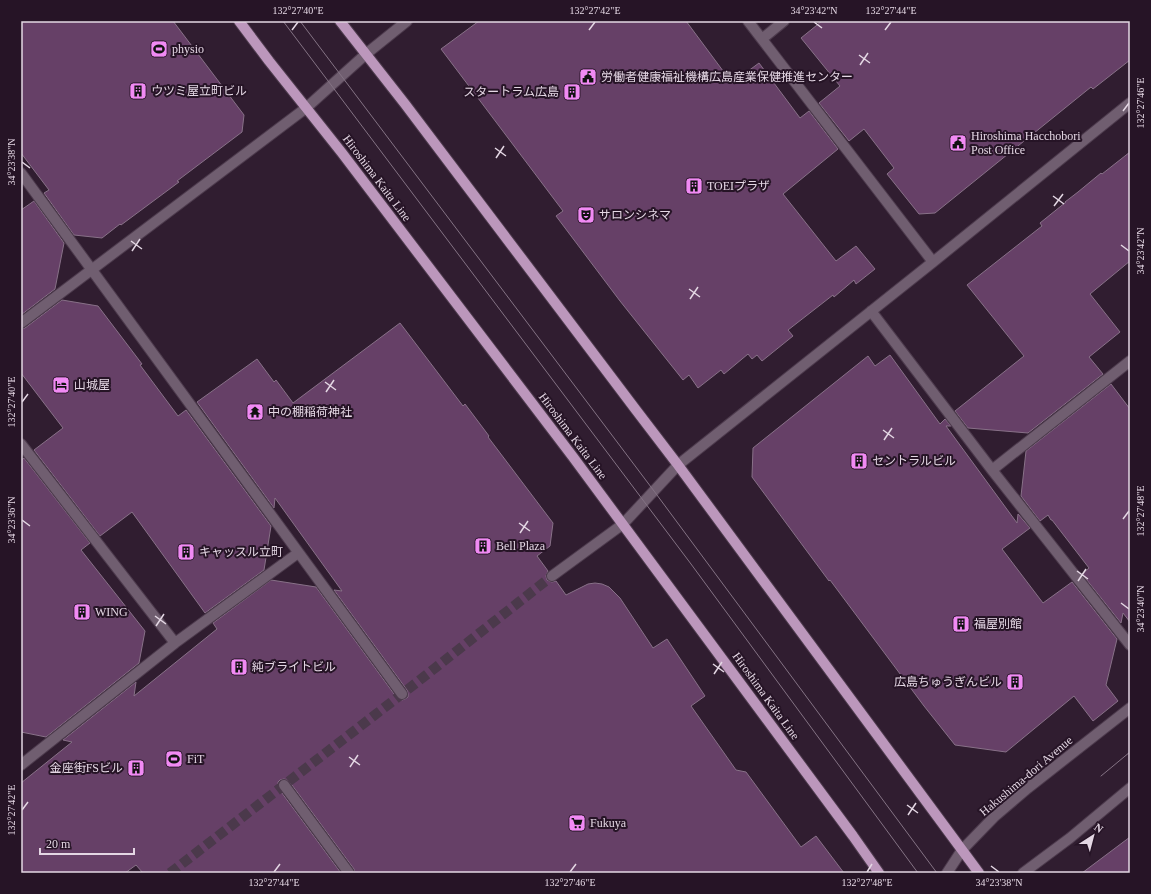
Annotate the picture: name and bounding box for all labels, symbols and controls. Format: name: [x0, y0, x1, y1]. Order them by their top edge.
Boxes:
text: 132°27'40"E: [273, 5, 324, 16]
text: 132°27'42"E: [570, 5, 621, 16]
text: 34°23'42"N: [790, 5, 838, 16]
text: 132°27'44"E: [866, 5, 917, 16]
sports icon: physio: [149, 39, 169, 59]
place label: physio: [172, 42, 204, 56]
public building icon: 労働者健康福祉機構広島産業保健推進センター: [578, 67, 598, 87]
place label: 労働者健康福祉機構広島産業保健推進センター: [601, 70, 853, 84]
text: 132°27'46"E: [1135, 78, 1146, 129]
building icon: ウツミ屋立町ビル: [128, 81, 148, 101]
building icon: スタートラム広島: [562, 82, 582, 102]
place label: ウツミ屋立町ビル: [151, 84, 247, 98]
place label: スタートラム広島: [463, 85, 559, 99]
place label: Hiroshima Hacchobori Post Office: [971, 129, 1081, 157]
street label: Hiroshima Kaita Line: [340, 132, 414, 224]
public building icon: Hiroshima Hacchobori Post Office: [948, 133, 968, 153]
text: 34°23'38"N: [6, 138, 17, 186]
building icon: TOEIプラザ: [684, 176, 704, 196]
place label: TOEIプラザ: [707, 179, 770, 193]
theatre icon: サロンシネマ: [576, 205, 596, 225]
place label: サロンシネマ: [599, 208, 671, 222]
text: 34°23'42"N: [1135, 227, 1146, 275]
hotel icon: 山城屋: [51, 375, 71, 395]
text: 132°27'40"E: [6, 377, 17, 428]
place label: 山城屋: [74, 378, 110, 392]
street label: Hiroshima Kaita Line: [536, 390, 610, 482]
temple icon: 中の棚稲荷神社: [245, 402, 265, 422]
place label: 中の棚稲荷神社: [268, 405, 352, 419]
building icon: セントラルビル: [849, 451, 869, 471]
place label: セントラルビル: [872, 454, 956, 468]
text: 132°27'48"E: [1135, 486, 1146, 537]
text: 34°23'36"N: [6, 496, 17, 544]
building icon: Bell Plaza: [473, 536, 493, 556]
place label: Bell Plaza: [496, 539, 546, 553]
building icon: キャッスル立町: [176, 542, 196, 562]
place label: キャッスル立町: [199, 545, 283, 559]
text: 34°23'40"N: [1135, 585, 1146, 633]
building icon: WING: [72, 602, 92, 622]
place label: WING: [95, 605, 128, 619]
building icon: 福屋別館: [951, 614, 971, 634]
place label: 福屋別館: [974, 617, 1022, 631]
street label: Hiroshima Kaita Line: [730, 650, 802, 742]
building icon: 純ブライトビル: [229, 657, 249, 677]
place label: 純ブライトビル: [252, 660, 336, 674]
building icon: 広島ちゅうぎんビル: [1005, 672, 1025, 692]
place label: 広島ちゅうぎんビル: [894, 675, 1002, 689]
street label: Hakushima-dori Avenue: [977, 733, 1075, 819]
sports icon: FiT: [164, 749, 184, 769]
place label: FiT: [187, 752, 205, 766]
building icon: 金座街FSビル: [126, 758, 146, 778]
place label: 金座街FSビル: [50, 761, 123, 775]
text: 132°27'42"E: [6, 785, 17, 836]
supermarket icon: Fukuya: [567, 813, 587, 833]
place label: Fukuya: [590, 816, 627, 830]
north arrow: [1073, 816, 1113, 856]
text: N: [1092, 821, 1106, 835]
scale bar: [40, 830, 134, 856]
text: 20 m: [46, 837, 71, 851]
text: 132°27'44"E: [249, 877, 300, 888]
text: 132°27'46"E: [545, 877, 596, 888]
text: 132°27'48"E: [842, 877, 893, 888]
text: 34°23'38"N: [975, 877, 1023, 888]

